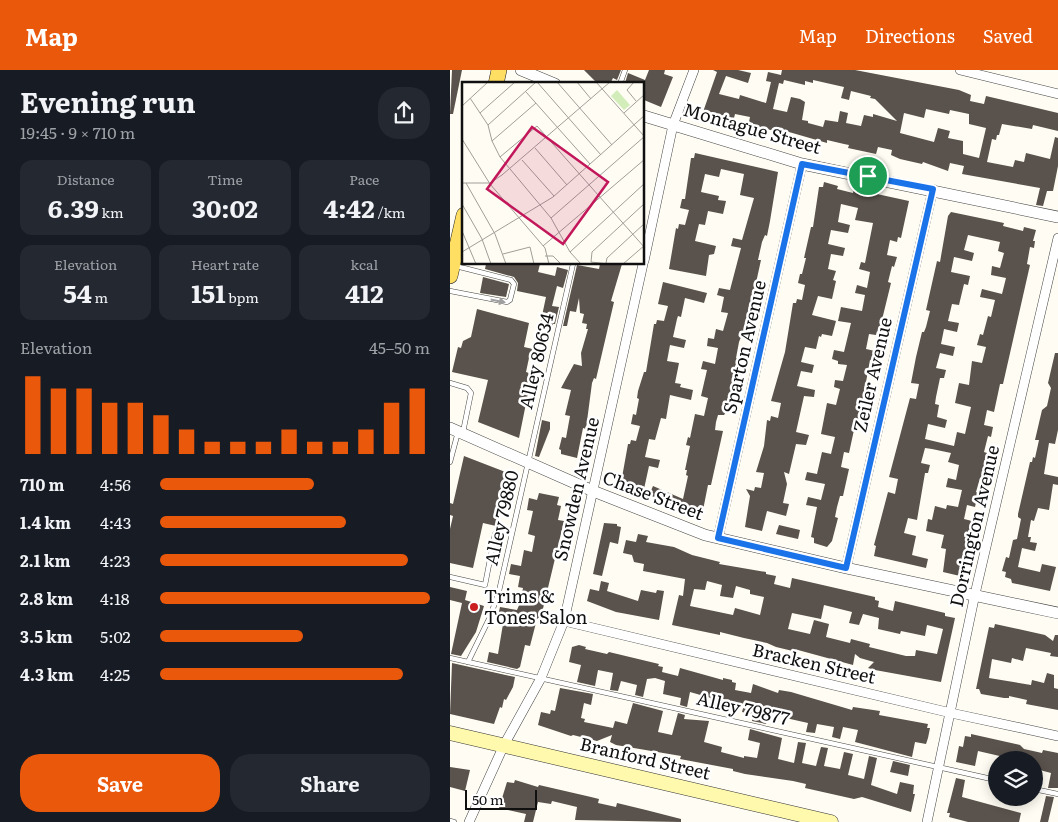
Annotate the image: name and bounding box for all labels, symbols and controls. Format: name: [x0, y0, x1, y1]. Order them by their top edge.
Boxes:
text: Map: [25, 18, 78, 53]
text: Map: [799, 22, 837, 49]
text: Directions: [865, 22, 955, 49]
text: Saved: [983, 22, 1033, 49]
text: Evening run: [20, 80, 196, 122]
inset map: [462, 82, 645, 265]
button: share: [378, 87, 430, 139]
street label: Montague Street: [680, 95, 825, 160]
text: 19:45 · 9 × 710 m: [20, 120, 135, 144]
pin: [847, 155, 889, 197]
icon: arrive: [854, 162, 882, 190]
text: Distance: [57, 169, 115, 189]
text: Time: [207, 169, 243, 189]
text: Pace: [349, 169, 379, 189]
text: 6.39: [48, 189, 99, 226]
text: 30:02: [192, 189, 258, 226]
text: 4:42: [323, 189, 375, 226]
text: km: [99, 202, 124, 222]
text: /km: [375, 202, 405, 222]
text: Elevation: [54, 254, 117, 274]
text: Heart rate: [191, 254, 259, 274]
text: kcal: [351, 254, 378, 274]
text: 54: [63, 274, 92, 311]
text: 151: [191, 274, 226, 311]
text: 412: [345, 274, 384, 311]
street label: Sparton Avenue: [715, 277, 772, 416]
text: m: [92, 287, 108, 307]
text: bpm: [226, 287, 259, 307]
one-way arrow: [490, 297, 506, 305]
street label: Alley 80634: [511, 310, 560, 411]
street label: Zeiler Avenue: [845, 314, 898, 435]
text: Elevation: [20, 335, 92, 359]
text: 45–50 m: [369, 335, 430, 359]
street label: Snowden Avenue: [546, 414, 605, 563]
street label: Dorrington Avenue: [942, 442, 1005, 609]
street label: Chase Street: [599, 463, 709, 527]
street label: Alley 79880: [476, 467, 525, 568]
text: 710 m: [20, 472, 64, 496]
text: 4:56: [100, 472, 131, 496]
text: 1.4 km: [20, 510, 71, 534]
text: 4:43: [100, 510, 131, 534]
text: 2.1 km: [20, 548, 70, 572]
text: 4:23: [100, 548, 131, 572]
place label: Trims & Tones Salon: [484, 582, 588, 630]
text: 2.8 km: [20, 586, 73, 610]
text: 4:18: [100, 586, 129, 610]
marker: Trims & Tones Salon: [468, 601, 480, 613]
text: 3.5 km: [20, 624, 73, 648]
text: 5:02: [100, 624, 131, 648]
street label: Bracken Street: [750, 635, 879, 690]
text: 4.3 km: [20, 662, 74, 686]
text: 4:25: [100, 662, 130, 686]
street label: Alley 79877: [694, 684, 793, 731]
street label: Branford Street: [577, 729, 714, 786]
map controls: [988, 751, 1043, 806]
button: layers: [988, 751, 1043, 806]
button: Save: [20, 754, 220, 812]
button: Share: [230, 754, 430, 812]
scale bar: [465, 787, 538, 810]
text: 50 m: [472, 789, 504, 809]

